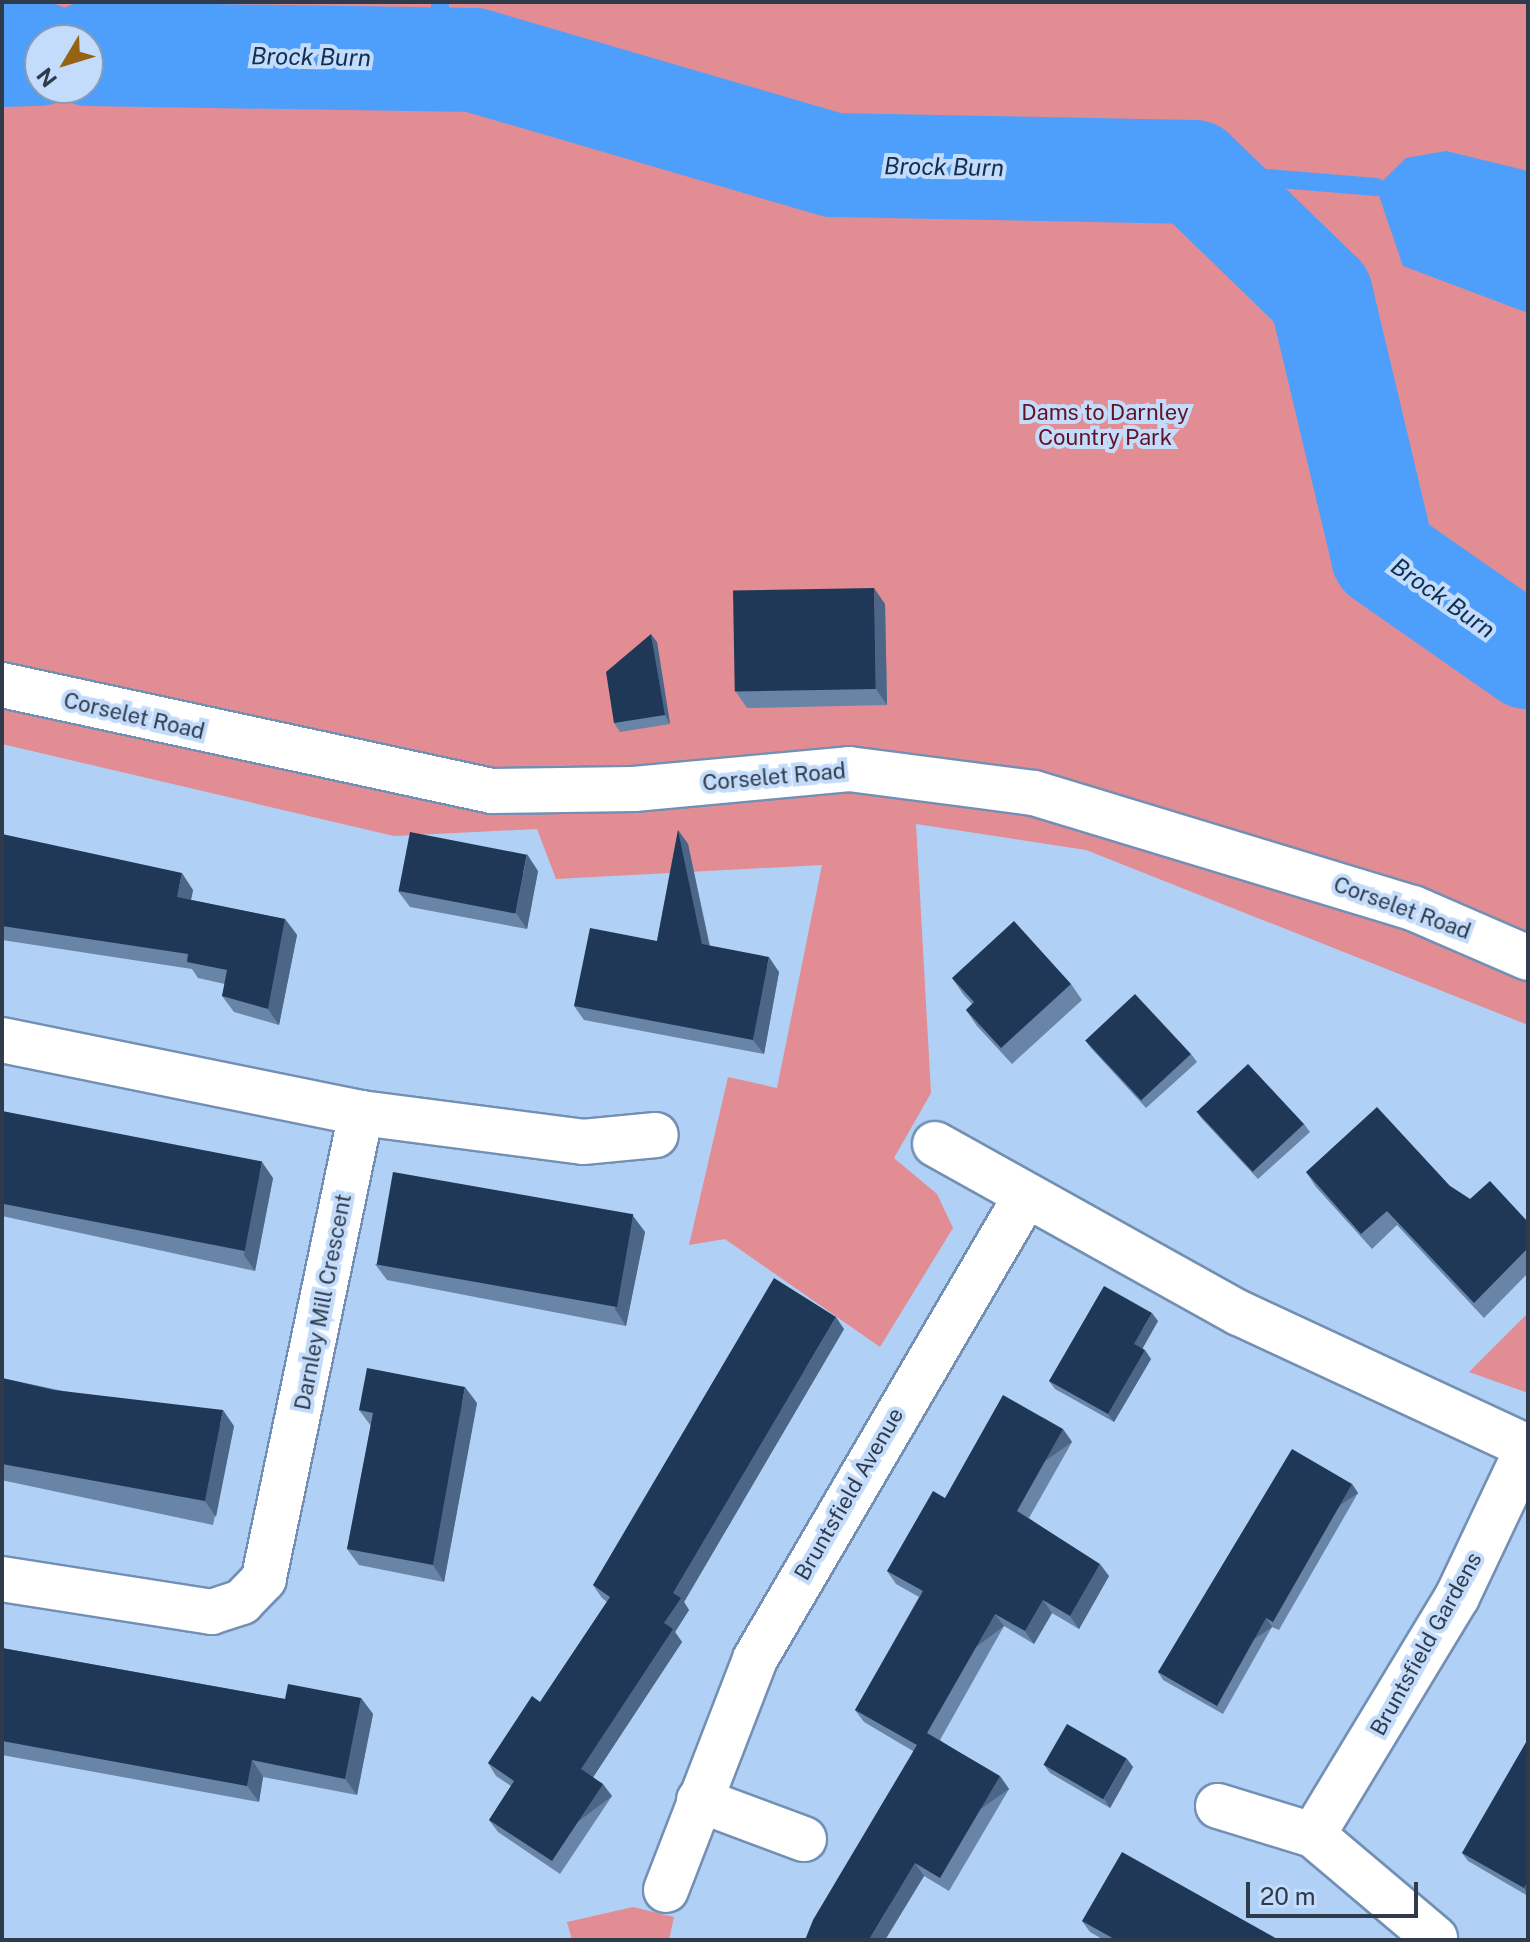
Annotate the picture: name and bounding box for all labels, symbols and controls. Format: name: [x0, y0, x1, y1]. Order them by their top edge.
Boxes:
north arrow: [24, 24, 104, 104]
water label: Brock Burn: [251, 42, 371, 72]
text: N: [31, 63, 62, 92]
water label: Brock Burn: [884, 152, 1004, 182]
park label: Dams to Darnley Country Park: [1021, 399, 1189, 450]
water label: Brock Burn: [1386, 552, 1500, 644]
street label: Corselet Road: [61, 687, 207, 745]
street label: Corselet Road: [701, 758, 847, 796]
street label: Corselet Road: [1330, 871, 1474, 945]
street label: Darnley Mill Crescent: [289, 1192, 357, 1412]
street label: Bruntsfield Avenue: [789, 1403, 909, 1585]
street label: Bruntsfield Gardens: [1365, 1548, 1487, 1740]
scale bar: [1250, 1866, 1422, 1916]
text: 20 m: [1260, 1882, 1316, 1910]

